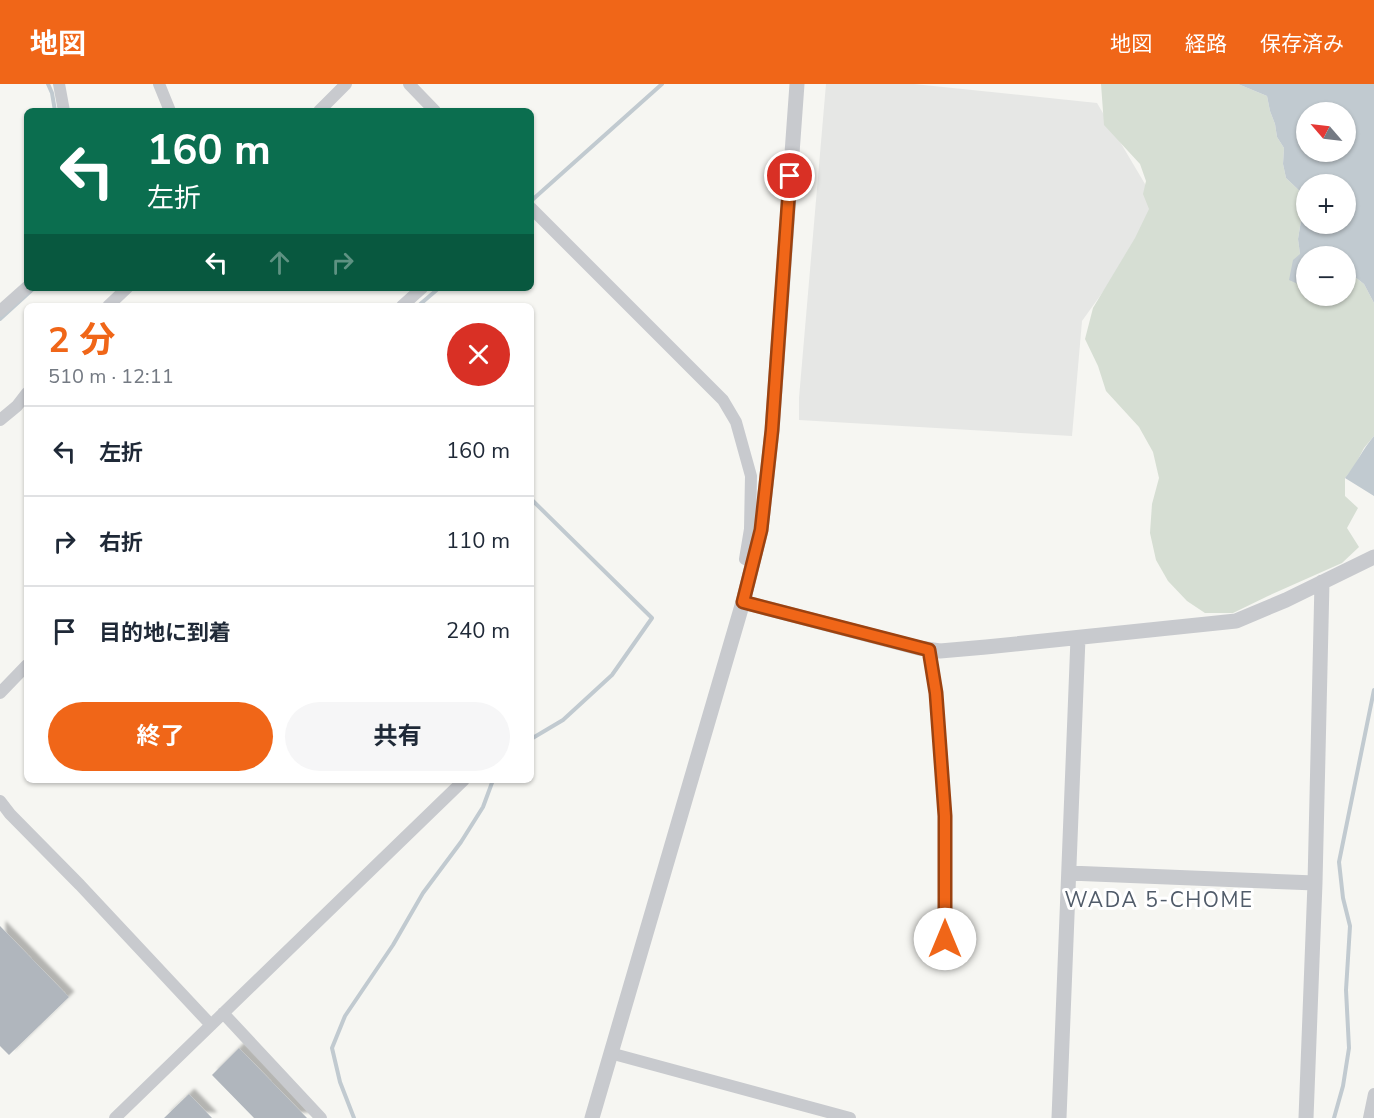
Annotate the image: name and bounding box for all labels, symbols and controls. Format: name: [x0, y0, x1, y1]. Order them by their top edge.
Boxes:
text: 地図: [30, 25, 86, 63]
text: 地図: [1110, 30, 1152, 58]
text: 経路: [1185, 30, 1227, 58]
text: 保存済み: [1260, 30, 1344, 58]
north arrow: [1296, 102, 1356, 162]
map controls: [1296, 102, 1356, 306]
text: 160 m: [147, 122, 271, 179]
icon: left: [48, 132, 126, 210]
pin: [764, 150, 815, 201]
icon: arrive: [773, 159, 806, 192]
button: +: [1296, 174, 1356, 234]
text: 左折: [147, 180, 201, 217]
icon: left: [200, 246, 233, 279]
icon: ahead: [263, 246, 296, 279]
icon: right: [326, 246, 359, 279]
button: −: [1296, 246, 1356, 306]
text: 2 分: [48, 316, 115, 365]
button: close: [447, 323, 510, 386]
text: 510 m · 12:11: [48, 363, 174, 390]
icon: left: [48, 435, 81, 468]
text: 160 m: [446, 436, 510, 466]
text: 左折: [99, 438, 143, 468]
icon: right: [48, 525, 81, 558]
text: 110 m: [446, 526, 510, 556]
text: 右折: [99, 528, 143, 558]
icon: arrive: [48, 615, 81, 648]
text: 240 m: [446, 616, 510, 646]
text: 目的地に到着: [99, 618, 231, 648]
button: 終了: [48, 702, 273, 771]
button: 共有: [285, 702, 510, 771]
district label: WADA 5-CHOME: [1064, 886, 1254, 914]
position arrow: [913, 907, 977, 971]

